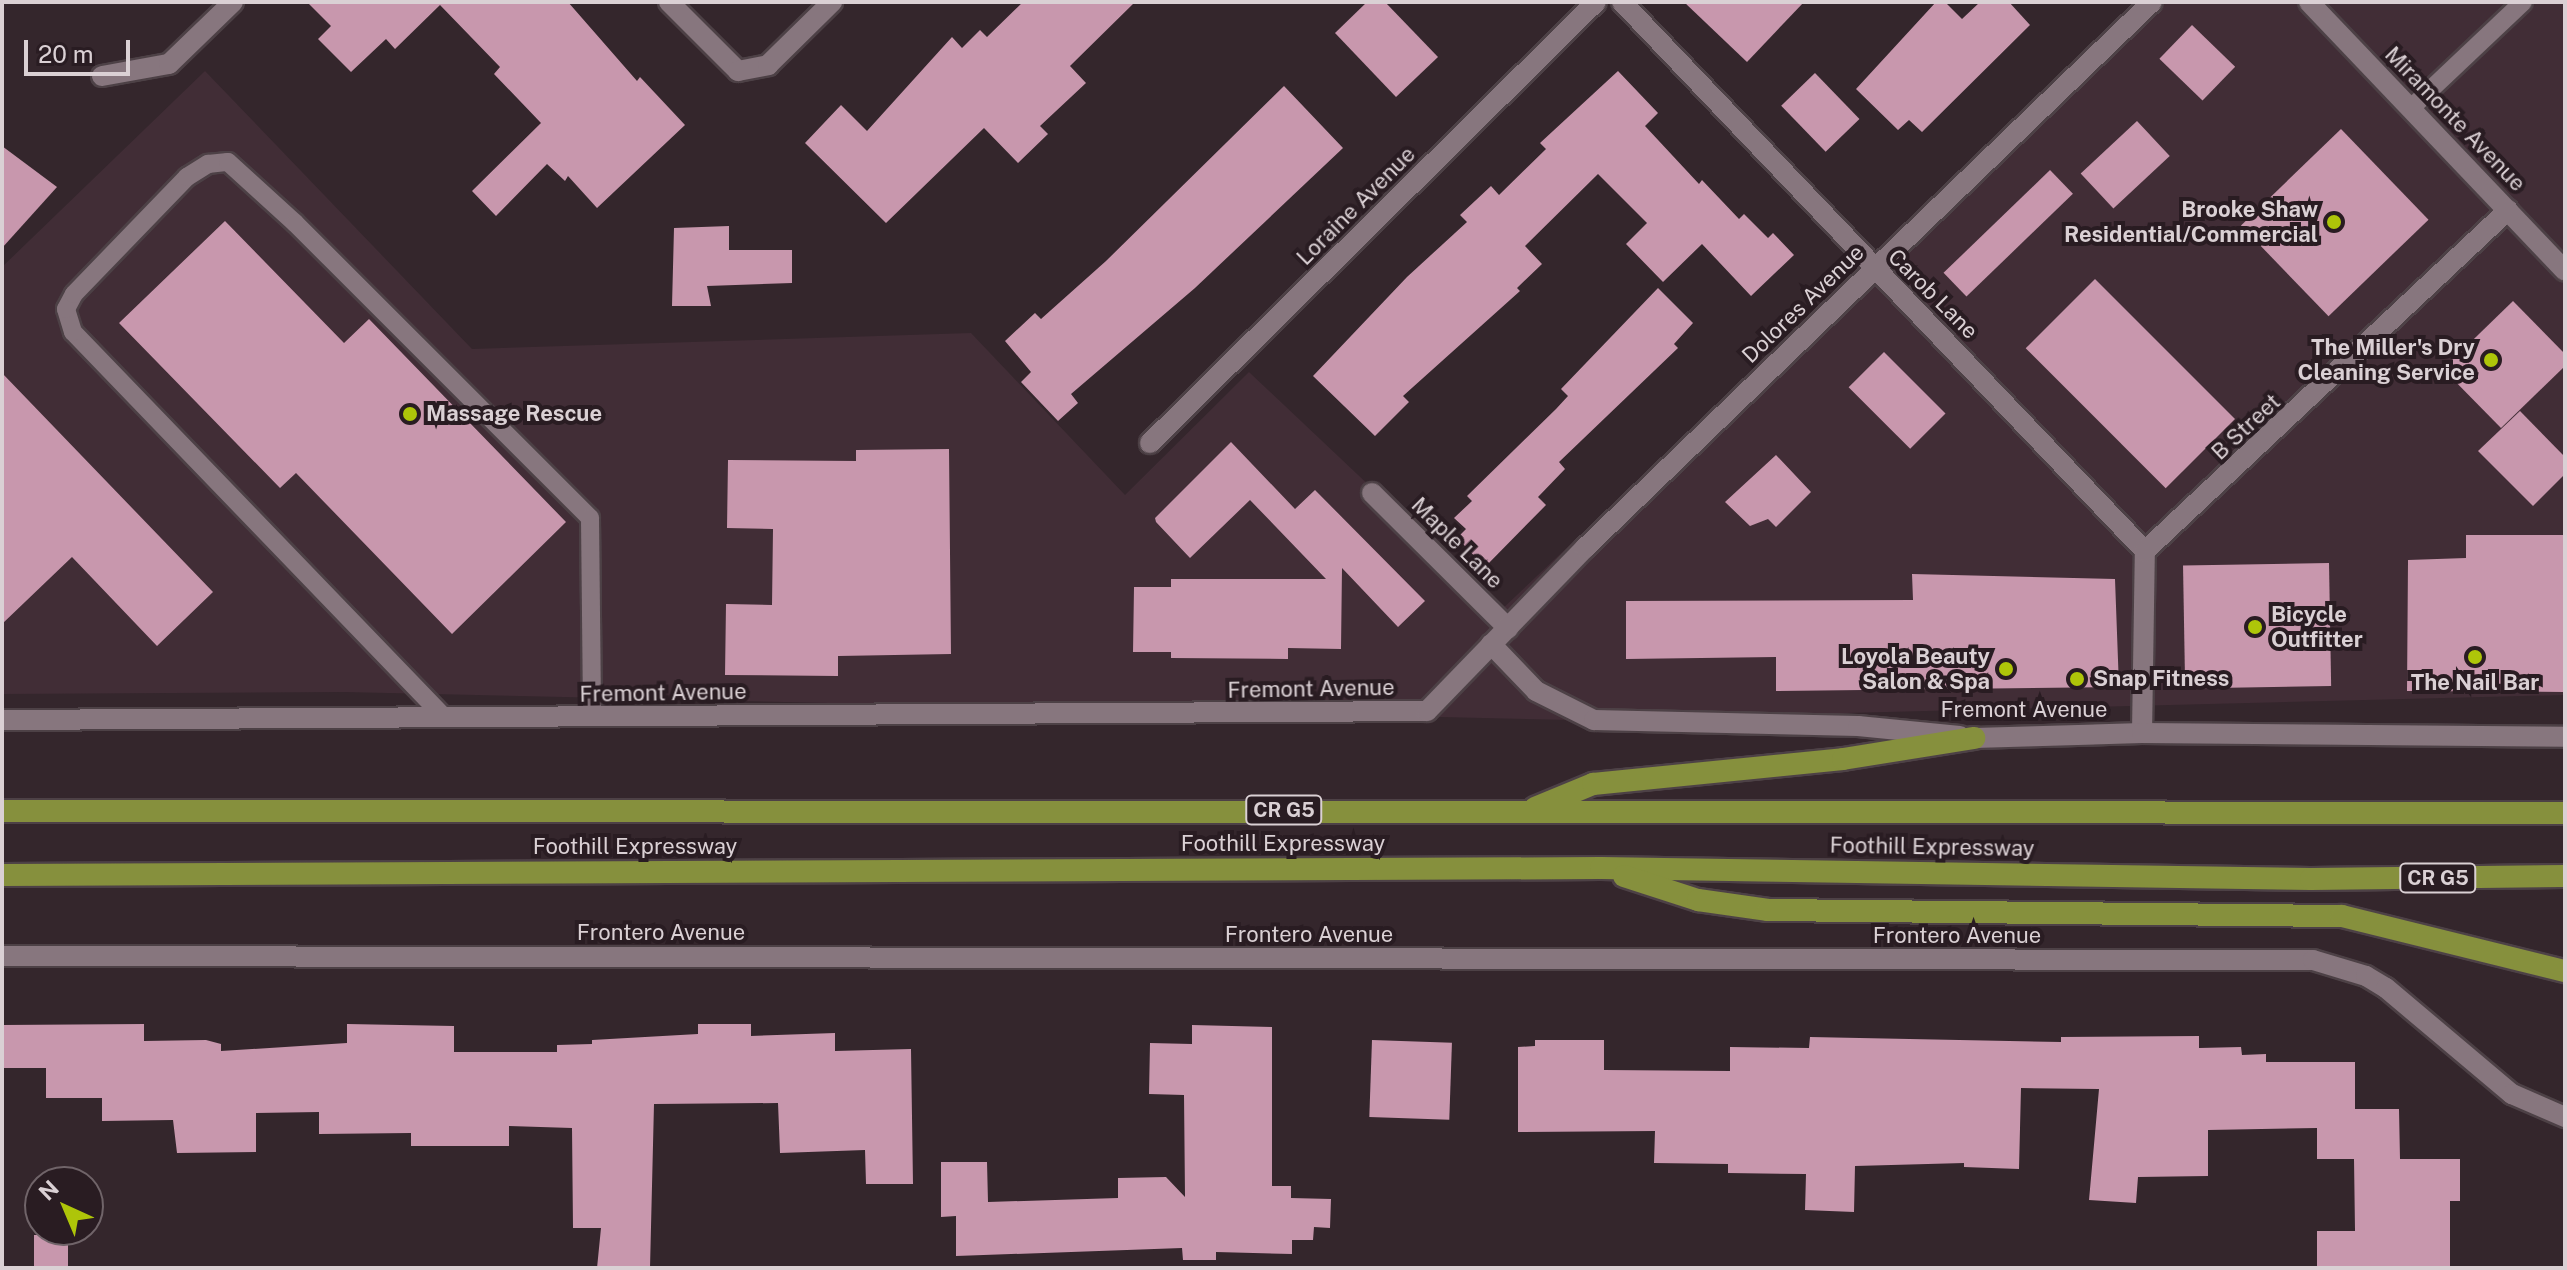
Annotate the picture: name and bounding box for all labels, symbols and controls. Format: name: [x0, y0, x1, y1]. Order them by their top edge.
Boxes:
scale bar: [28, 24, 134, 74]
text: 20 m: [38, 40, 94, 68]
street label: Miramonte Avenue: [2379, 41, 2531, 197]
street label: Loraine Avenue: [1291, 141, 1421, 271]
place label: Brooke Shaw Residential/Commercial: [2064, 196, 2318, 248]
marker: Brooke Shaw Residential/Commercial: [2325, 213, 2343, 231]
street label: Dolores Avenue: [1737, 239, 1869, 369]
street label: Carob Lane: [1883, 244, 1983, 344]
place label: The Miller's Dry Cleaning Service: [2298, 334, 2475, 386]
marker: The Miller's Dry Cleaning Service: [2482, 351, 2500, 369]
street label: B Street: [2206, 389, 2286, 465]
place label: Massage Rescue: [426, 401, 602, 427]
marker: Massage Rescue: [401, 405, 419, 423]
street label: Maple Lane: [1406, 492, 1508, 594]
place label: Bicycle Outfitter: [2271, 601, 2363, 652]
marker: Bicycle Outfitter: [2246, 618, 2264, 636]
place label: Loyola Beauty Salon & Spa: [1841, 643, 1990, 694]
marker: The Nail Bar: [2466, 648, 2484, 666]
marker: Loyola Beauty Salon & Spa: [1997, 660, 2015, 678]
place label: Snap Fitness: [2093, 666, 2229, 692]
marker: Snap Fitness: [2068, 670, 2086, 688]
place label: The Nail Bar: [2411, 670, 2539, 696]
street label: Fremont Avenue: [1227, 674, 1395, 704]
street label: Fremont Avenue: [579, 678, 747, 708]
street label: Fremont Avenue: [1940, 697, 2108, 723]
road number: CR G5: [1244, 794, 1324, 826]
street label: Foothill Expressway: [1181, 831, 1385, 857]
street label: Foothill Expressway: [1829, 832, 2035, 862]
street label: Foothill Expressway: [533, 834, 737, 860]
road number: CR G5: [2398, 862, 2478, 894]
street label: Frontero Avenue: [577, 920, 745, 946]
street label: Frontero Avenue: [1225, 922, 1393, 948]
street label: Frontero Avenue: [1873, 923, 2041, 949]
north arrow: [24, 1166, 104, 1246]
text: N: [33, 1175, 64, 1206]

